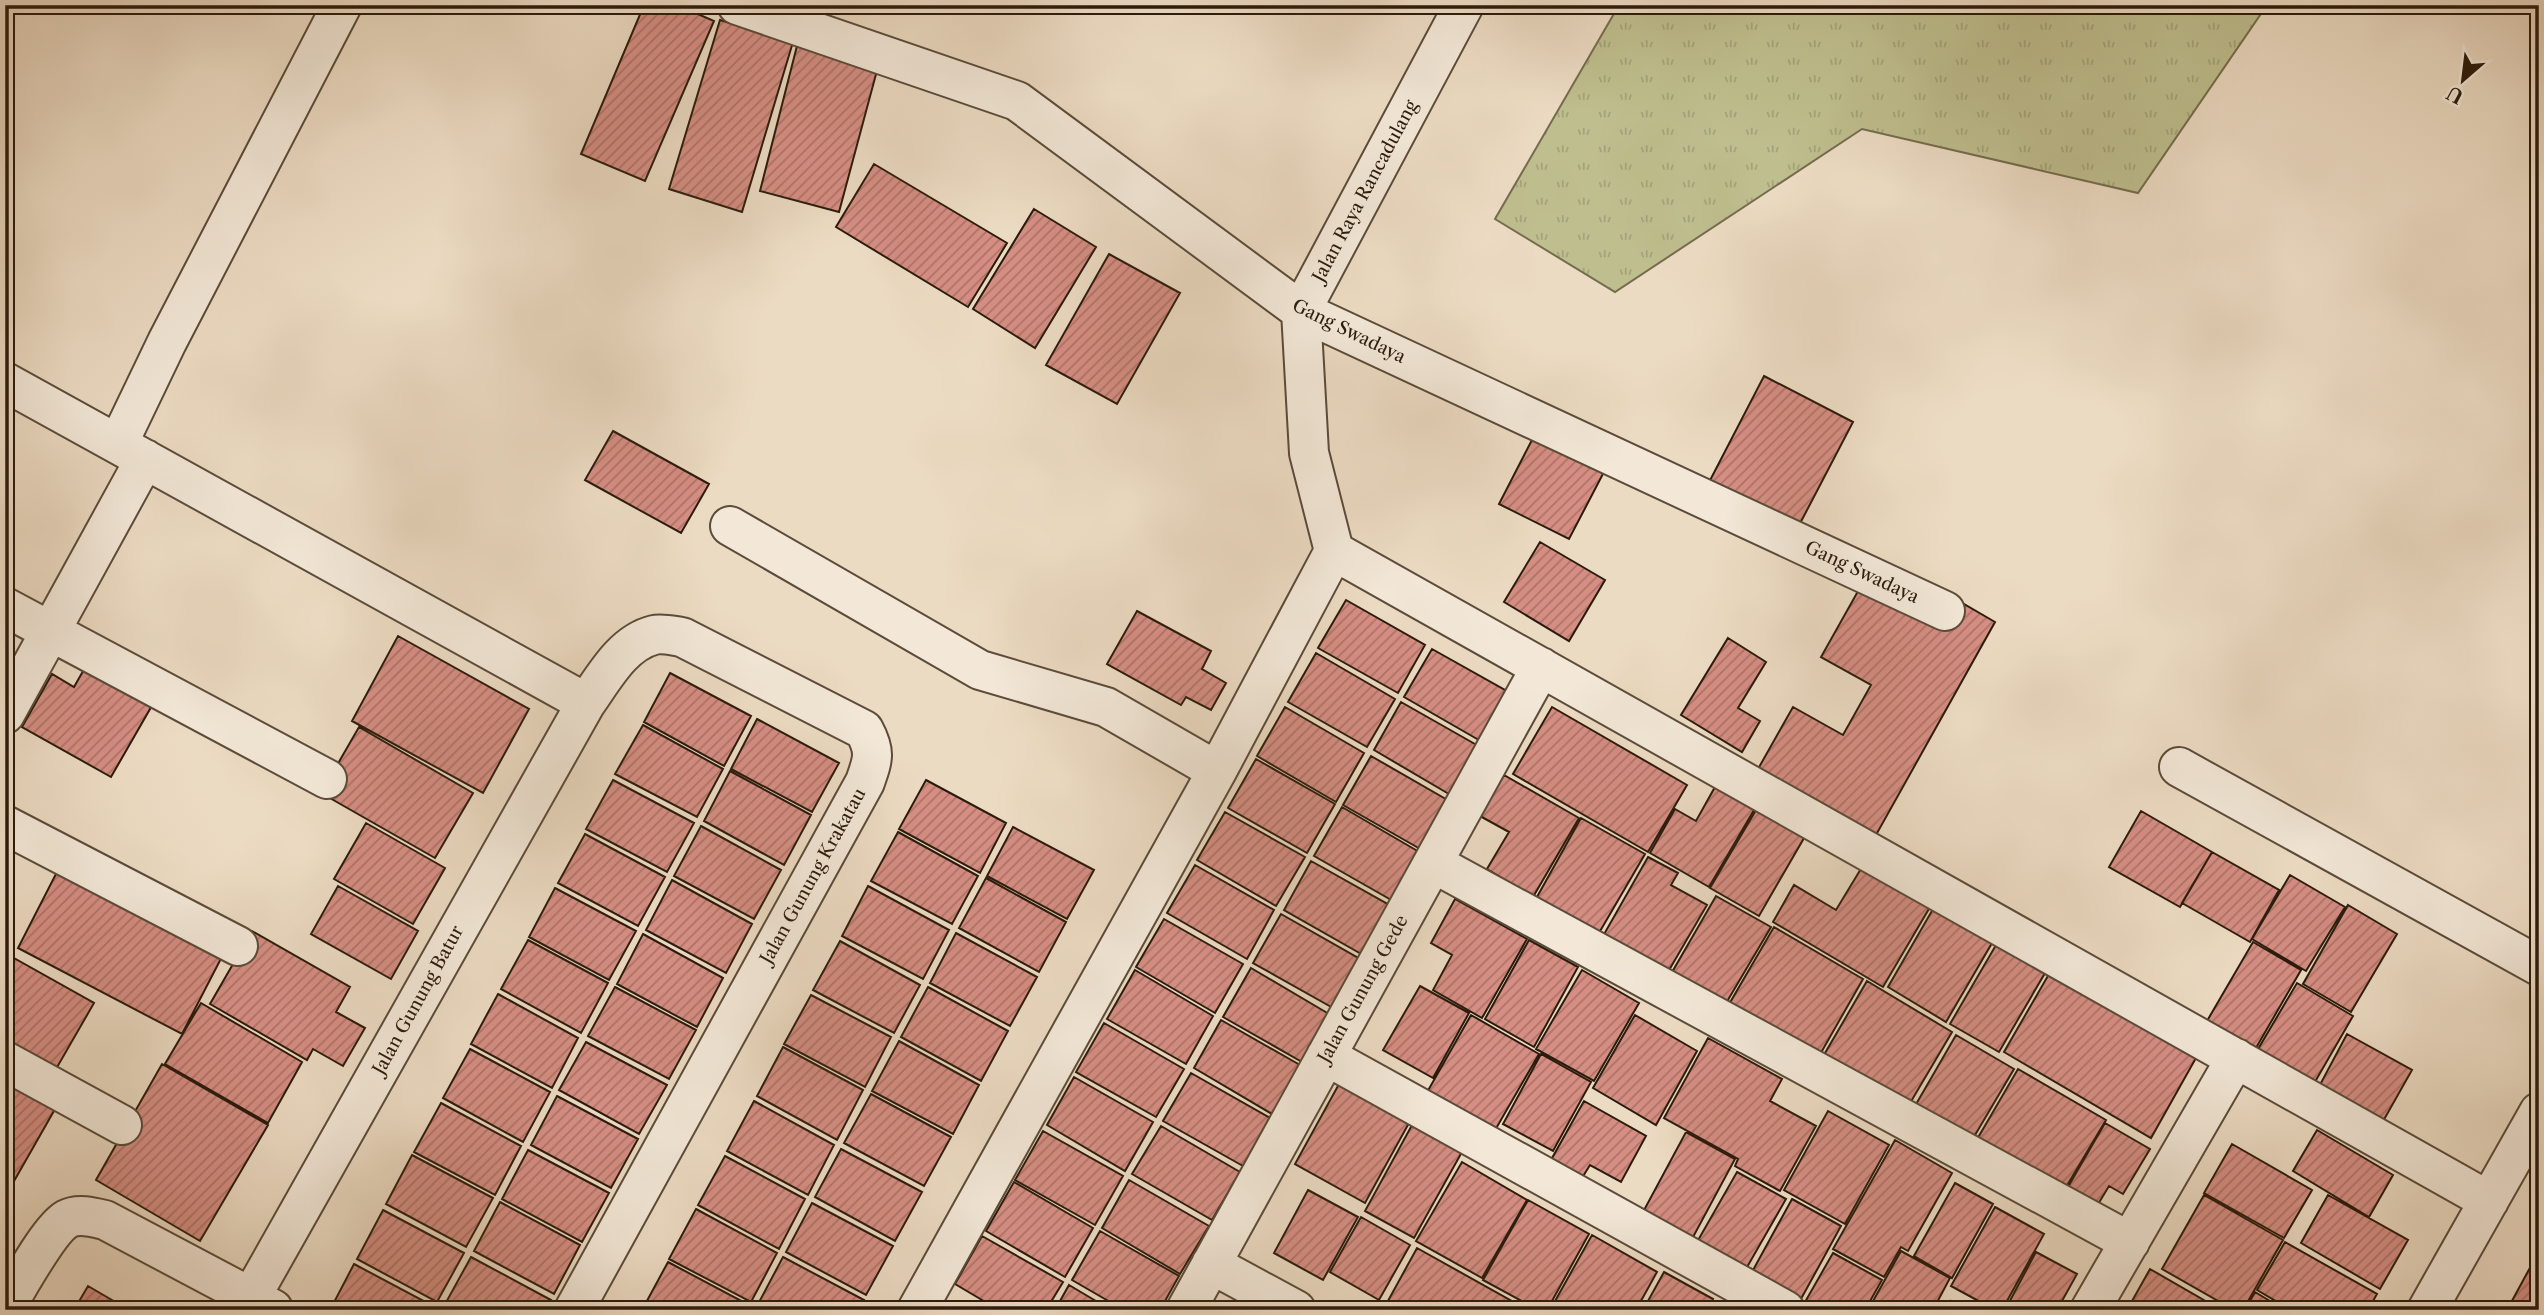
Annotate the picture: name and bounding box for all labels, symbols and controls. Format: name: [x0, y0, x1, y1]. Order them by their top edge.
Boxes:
north arrow: [2428, 46, 2498, 116]
text: U: [2443, 81, 2467, 108]
street label: Jalan Raya Rancadulang: [1306, 96, 1423, 288]
street label: Gang Swadaya: [1289, 294, 1410, 368]
street label: Gang Swadaya: [1802, 536, 1923, 608]
street label: Jalan Gunung Krakatau: [754, 784, 870, 970]
street label: Jalan Gunung Gede: [1312, 911, 1413, 1069]
street label: Jalan Gunung Batur: [366, 921, 468, 1081]

